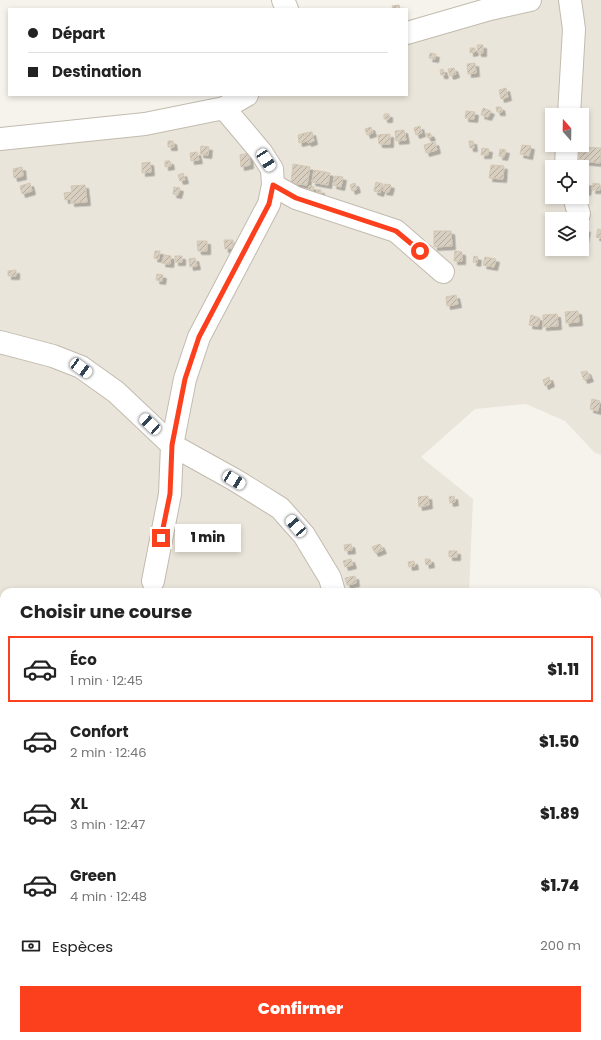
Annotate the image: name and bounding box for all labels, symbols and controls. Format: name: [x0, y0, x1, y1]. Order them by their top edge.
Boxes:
text: Départ: [52, 23, 105, 44]
text: Destination: [52, 61, 142, 82]
north arrow: [545, 108, 589, 152]
map controls: [545, 108, 589, 256]
car: [254, 147, 278, 173]
button: locate: [545, 160, 589, 204]
button: layers: [545, 212, 589, 256]
route start: [411, 242, 429, 260]
car: [68, 356, 94, 380]
car: [137, 411, 163, 437]
car: [221, 469, 247, 491]
car: [284, 513, 308, 539]
callout: 1 min: [175, 524, 241, 552]
text: 1 min: [191, 528, 225, 547]
route end: [152, 529, 170, 547]
text: Choisir une course: [20, 599, 192, 624]
text: Éco: [70, 649, 97, 670]
icon: car: [22, 651, 58, 687]
text: $1.11: [547, 659, 579, 680]
text: 1 min · 12:45: [70, 671, 143, 690]
text: Confort: [70, 721, 129, 742]
icon: car: [22, 723, 58, 759]
text: $1.50: [539, 731, 579, 752]
text: 2 min · 12:46: [70, 743, 146, 762]
text: XL: [70, 793, 88, 814]
icon: car: [22, 795, 58, 831]
text: $1.89: [540, 803, 579, 824]
text: 3 min · 12:47: [70, 815, 145, 834]
text: Green: [70, 865, 116, 886]
icon: car: [22, 867, 58, 903]
text: $1.74: [541, 875, 579, 896]
text: 4 min · 12:48: [70, 887, 147, 906]
icon: cash: [20, 935, 42, 957]
text: Espèces: [52, 936, 113, 957]
text: 200 m: [540, 936, 581, 955]
button: Confirmer: [20, 986, 581, 1032]

